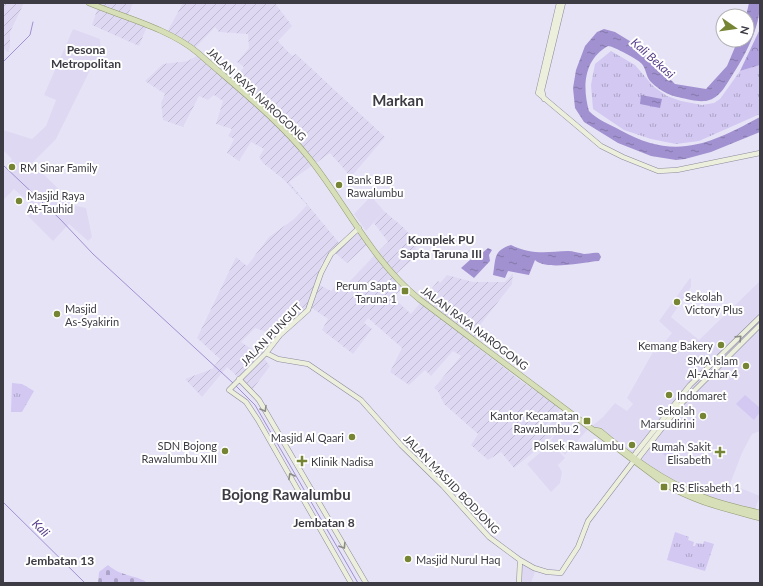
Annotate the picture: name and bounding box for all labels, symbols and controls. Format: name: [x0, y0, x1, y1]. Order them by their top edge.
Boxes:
north arrow: [715, 8, 755, 48]
text: N: [738, 25, 753, 36]
water label: Kali Bekasi: [628, 35, 678, 82]
district label: Pesona Metropolitan: [51, 42, 121, 71]
street label: JALAN RAYA NAROGONG: [205, 45, 309, 143]
district label: Markan: [372, 91, 424, 109]
place label: RM Sinar Family: [20, 161, 98, 174]
marker: RM Sinar Family: [7, 162, 17, 172]
place label: Bank BJB Rawalumbu: [347, 173, 403, 199]
marker: Bank BJB Rawalumbu: [334, 180, 344, 190]
place label: Masjid Raya At-Tauhid: [27, 189, 85, 215]
marker: Masjid Raya At-Tauhid: [14, 196, 24, 206]
district label: Komplek PU Sapta Taruna III: [400, 232, 482, 261]
place label: Perum Sapta Taruna 1: [336, 279, 397, 305]
street label: JALAN RAYA NAROGONG: [419, 284, 531, 372]
marker: Perum Sapta Taruna 1: [400, 286, 410, 296]
place label: Sekolah Victory Plus: [685, 290, 743, 316]
marker: Sekolah Victory Plus: [672, 297, 682, 307]
street label: JALAN PUNGUT: [238, 300, 305, 368]
place label: Masjid As-Syakirin: [65, 302, 119, 328]
marker: Masjid As-Syakirin: [52, 309, 62, 319]
one-way arrow: [734, 335, 742, 343]
place label: Kemang Bakery: [638, 339, 713, 352]
marker: Kemang Bakery: [716, 340, 726, 350]
place label: SMA Islam Al-Azhar 4: [687, 354, 739, 380]
marker: SMA Islam Al-Azhar 4: [741, 361, 751, 371]
place label: Indomaret: [677, 389, 727, 402]
marker: Indomaret: [664, 390, 674, 400]
place label: Sekolah Marsudirini: [640, 404, 695, 430]
one-way arrow: [260, 405, 267, 412]
place label: Kantor Kecamatan Rawalumbu 2: [490, 409, 579, 435]
marker: Sekolah Marsudirini: [698, 411, 708, 421]
marker: Kantor Kecamatan Rawalumbu 2: [582, 416, 592, 426]
place label: Masjid Al Qaari: [271, 431, 344, 444]
marker: Masjid Al Qaari: [347, 432, 357, 442]
street label: JALAN MASJID BODJONG: [401, 432, 503, 536]
place label: SDN Bojong Rawalumbu XIII: [141, 439, 217, 465]
place label: Polsek Rawalumbu: [534, 439, 624, 452]
marker: Polsek Rawalumbu: [627, 440, 637, 450]
place label: Rumah Sakit Elisabeth: [651, 440, 711, 466]
marker: SDN Bojong Rawalumbu XIII: [220, 446, 230, 456]
marker: Rumah Sakit Elisabeth: [714, 446, 726, 458]
marker: Klinik Nadisa: [296, 455, 308, 467]
place label: Klinik Nadisa: [311, 455, 373, 468]
one-way arrow: [288, 473, 295, 480]
place label: RS Elisabeth 1: [672, 481, 741, 494]
marker: RS Elisabeth 1: [659, 482, 669, 492]
district label: Bojong Rawalumbu: [221, 485, 351, 503]
district label: Jembatan 8: [293, 515, 355, 530]
water label: Kali: [29, 516, 53, 540]
one-way arrow: [339, 541, 346, 548]
district label: Jembatan 13: [26, 553, 94, 568]
place label: Masjid Nurul Haq: [416, 553, 500, 566]
marker: Masjid Nurul Haq: [403, 554, 413, 564]

